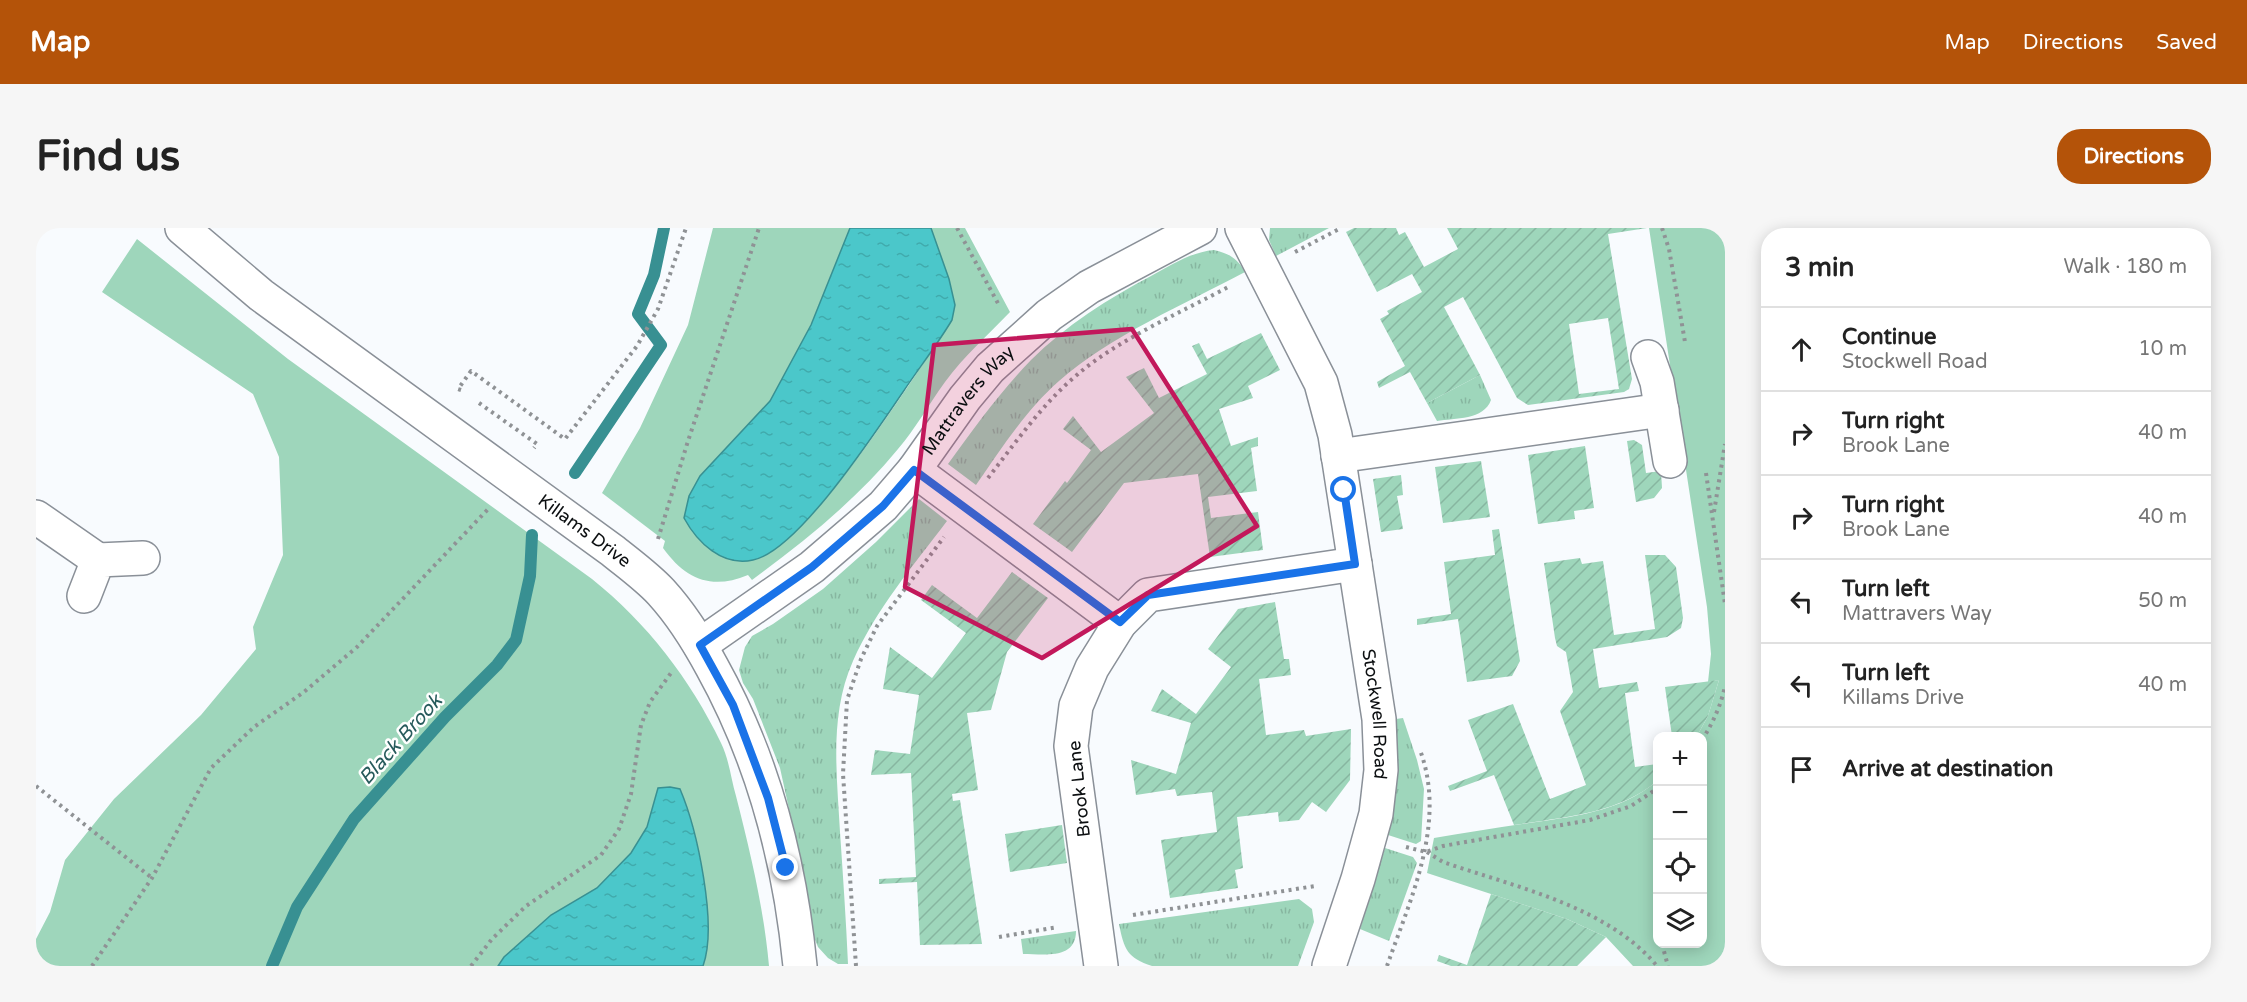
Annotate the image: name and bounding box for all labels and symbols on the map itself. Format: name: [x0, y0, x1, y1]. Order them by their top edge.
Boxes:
street label: Mattravers Way: [917, 340, 1019, 459]
route start: [1330, 476, 1356, 502]
street label: Killams Drive: [534, 489, 635, 572]
street label: Stockwell Road: [1357, 647, 1392, 780]
water label: Black Brook: [354, 688, 449, 790]
street label: Brook Lane: [1063, 740, 1095, 838]
route end: [772, 854, 798, 880]

